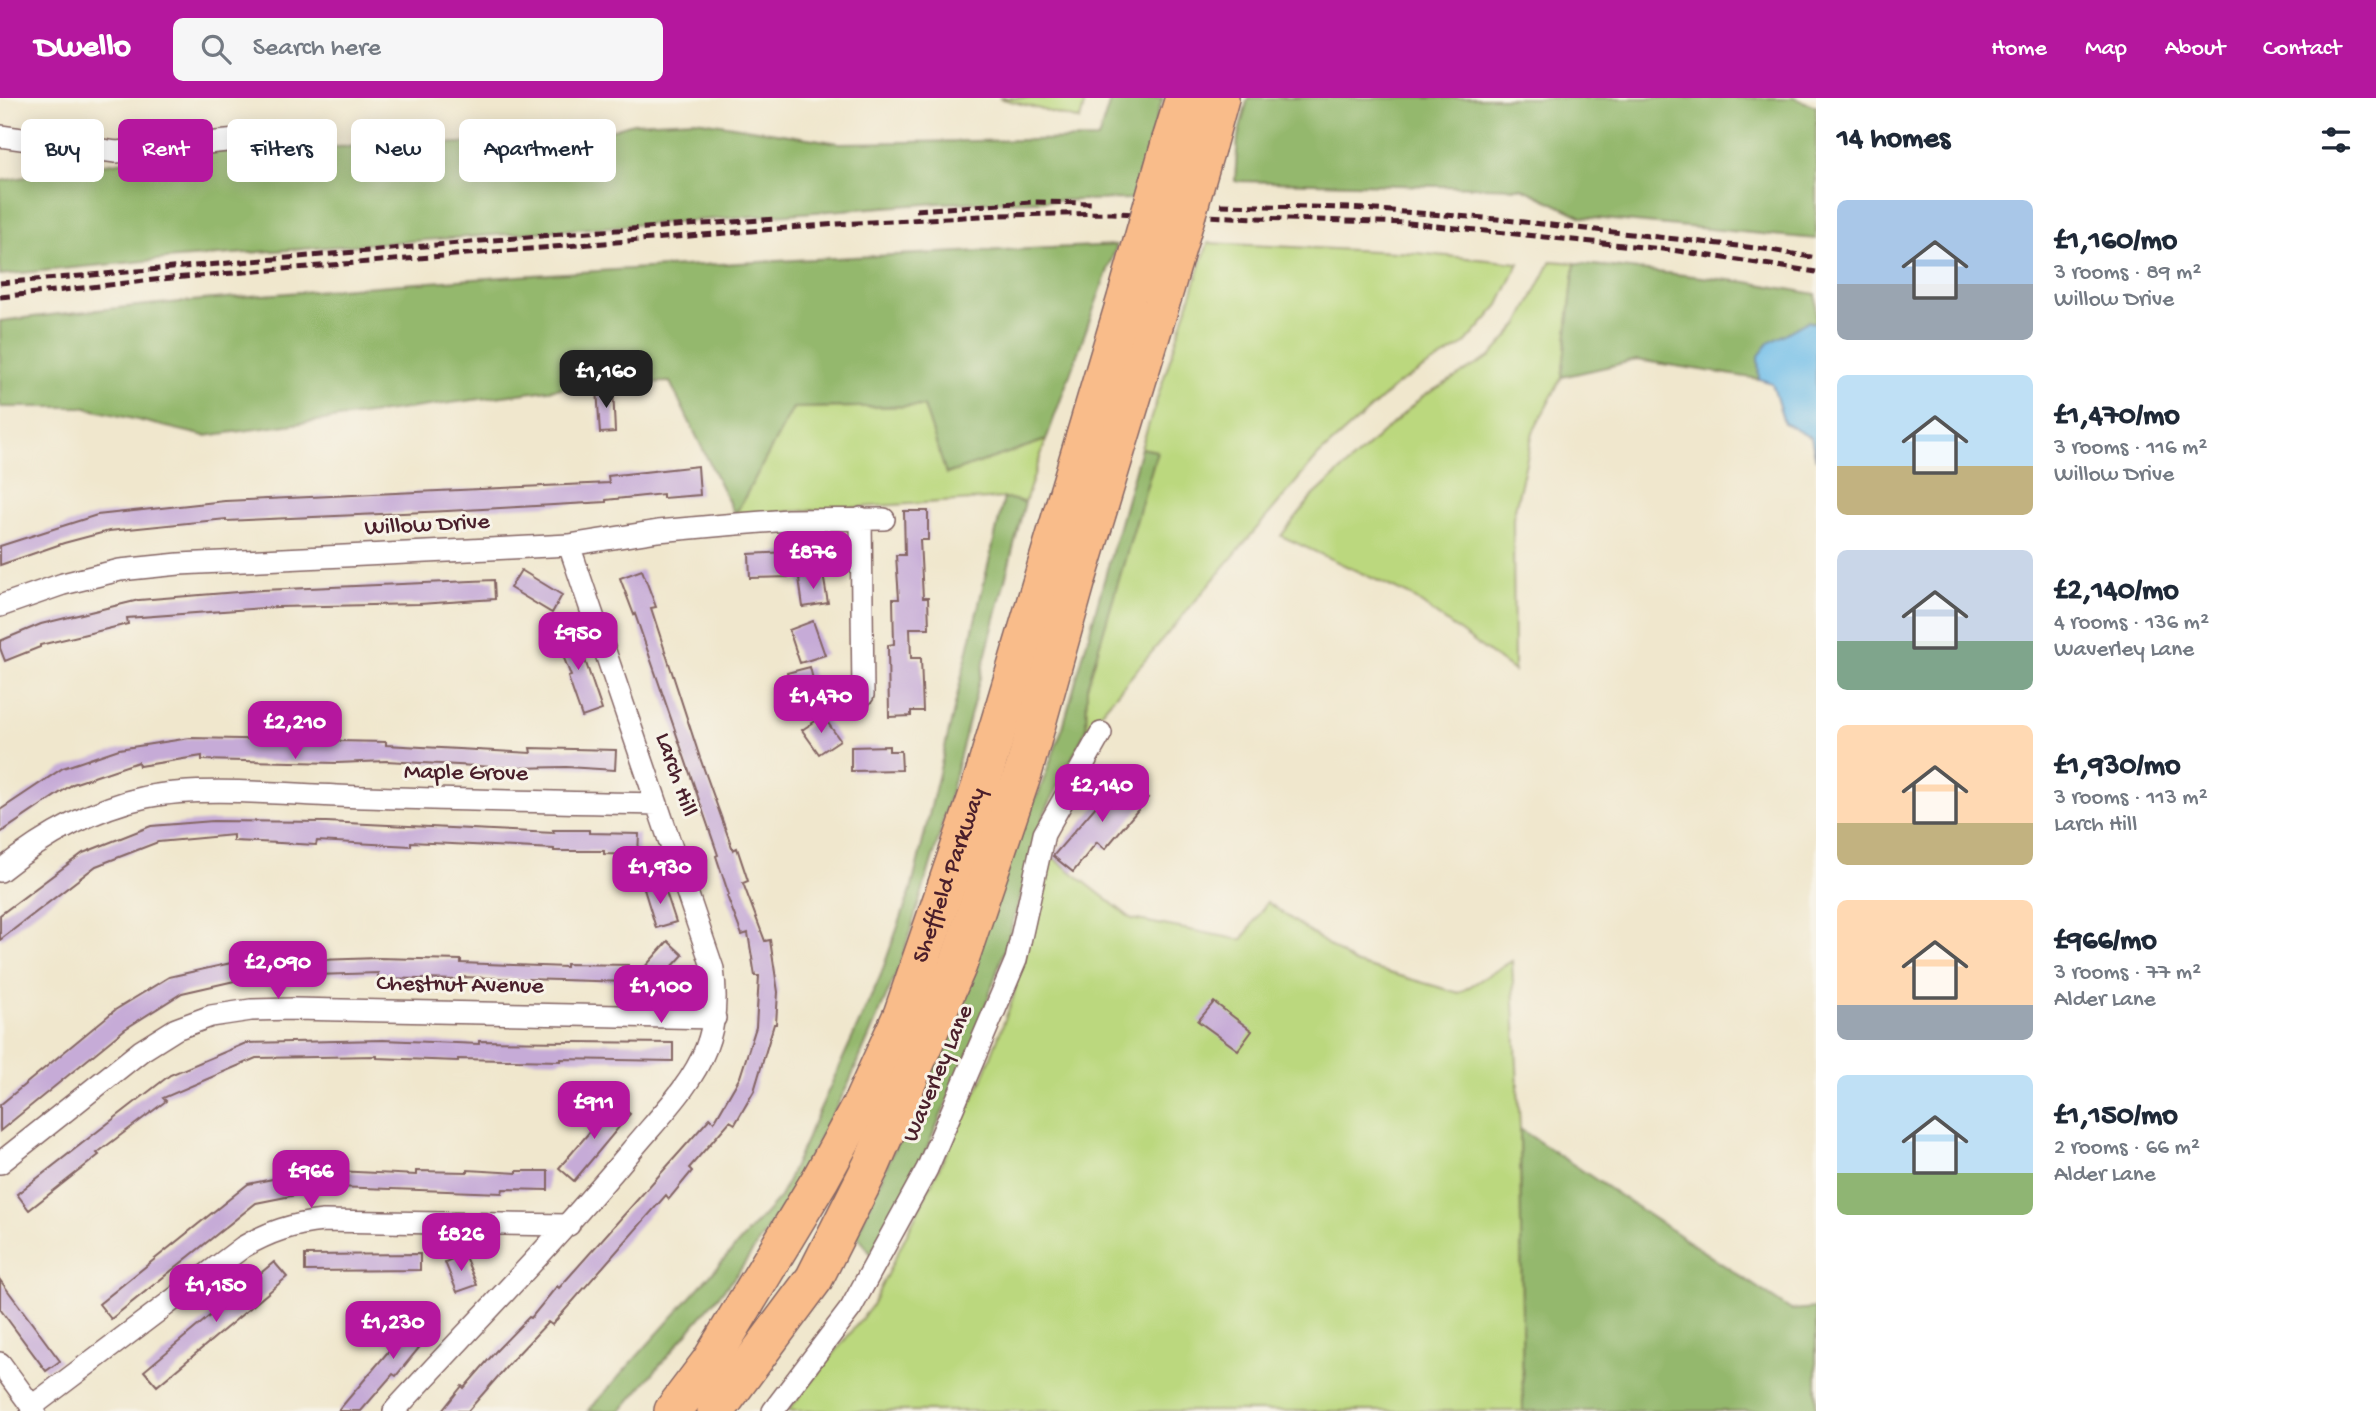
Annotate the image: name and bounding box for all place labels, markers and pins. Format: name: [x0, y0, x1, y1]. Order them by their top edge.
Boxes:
pin: £1,160: [549, 350, 663, 410]
pin: £876: [772, 532, 854, 591]
pin: £950: [537, 612, 619, 672]
pin: £1,470: [764, 676, 878, 735]
pin: £2,210: [238, 702, 352, 761]
pin: £2,140: [1045, 764, 1159, 824]
pin: £1,930: [603, 846, 717, 906]
pin: £2,090: [221, 942, 335, 1001]
pin: £1,100: [604, 965, 718, 1025]
pin: £911: [553, 1082, 635, 1141]
pin: £966: [270, 1150, 352, 1210]
pin: £826: [420, 1214, 502, 1273]
pin: £1,150: [159, 1264, 273, 1324]
pin: £1,230: [336, 1302, 450, 1361]

